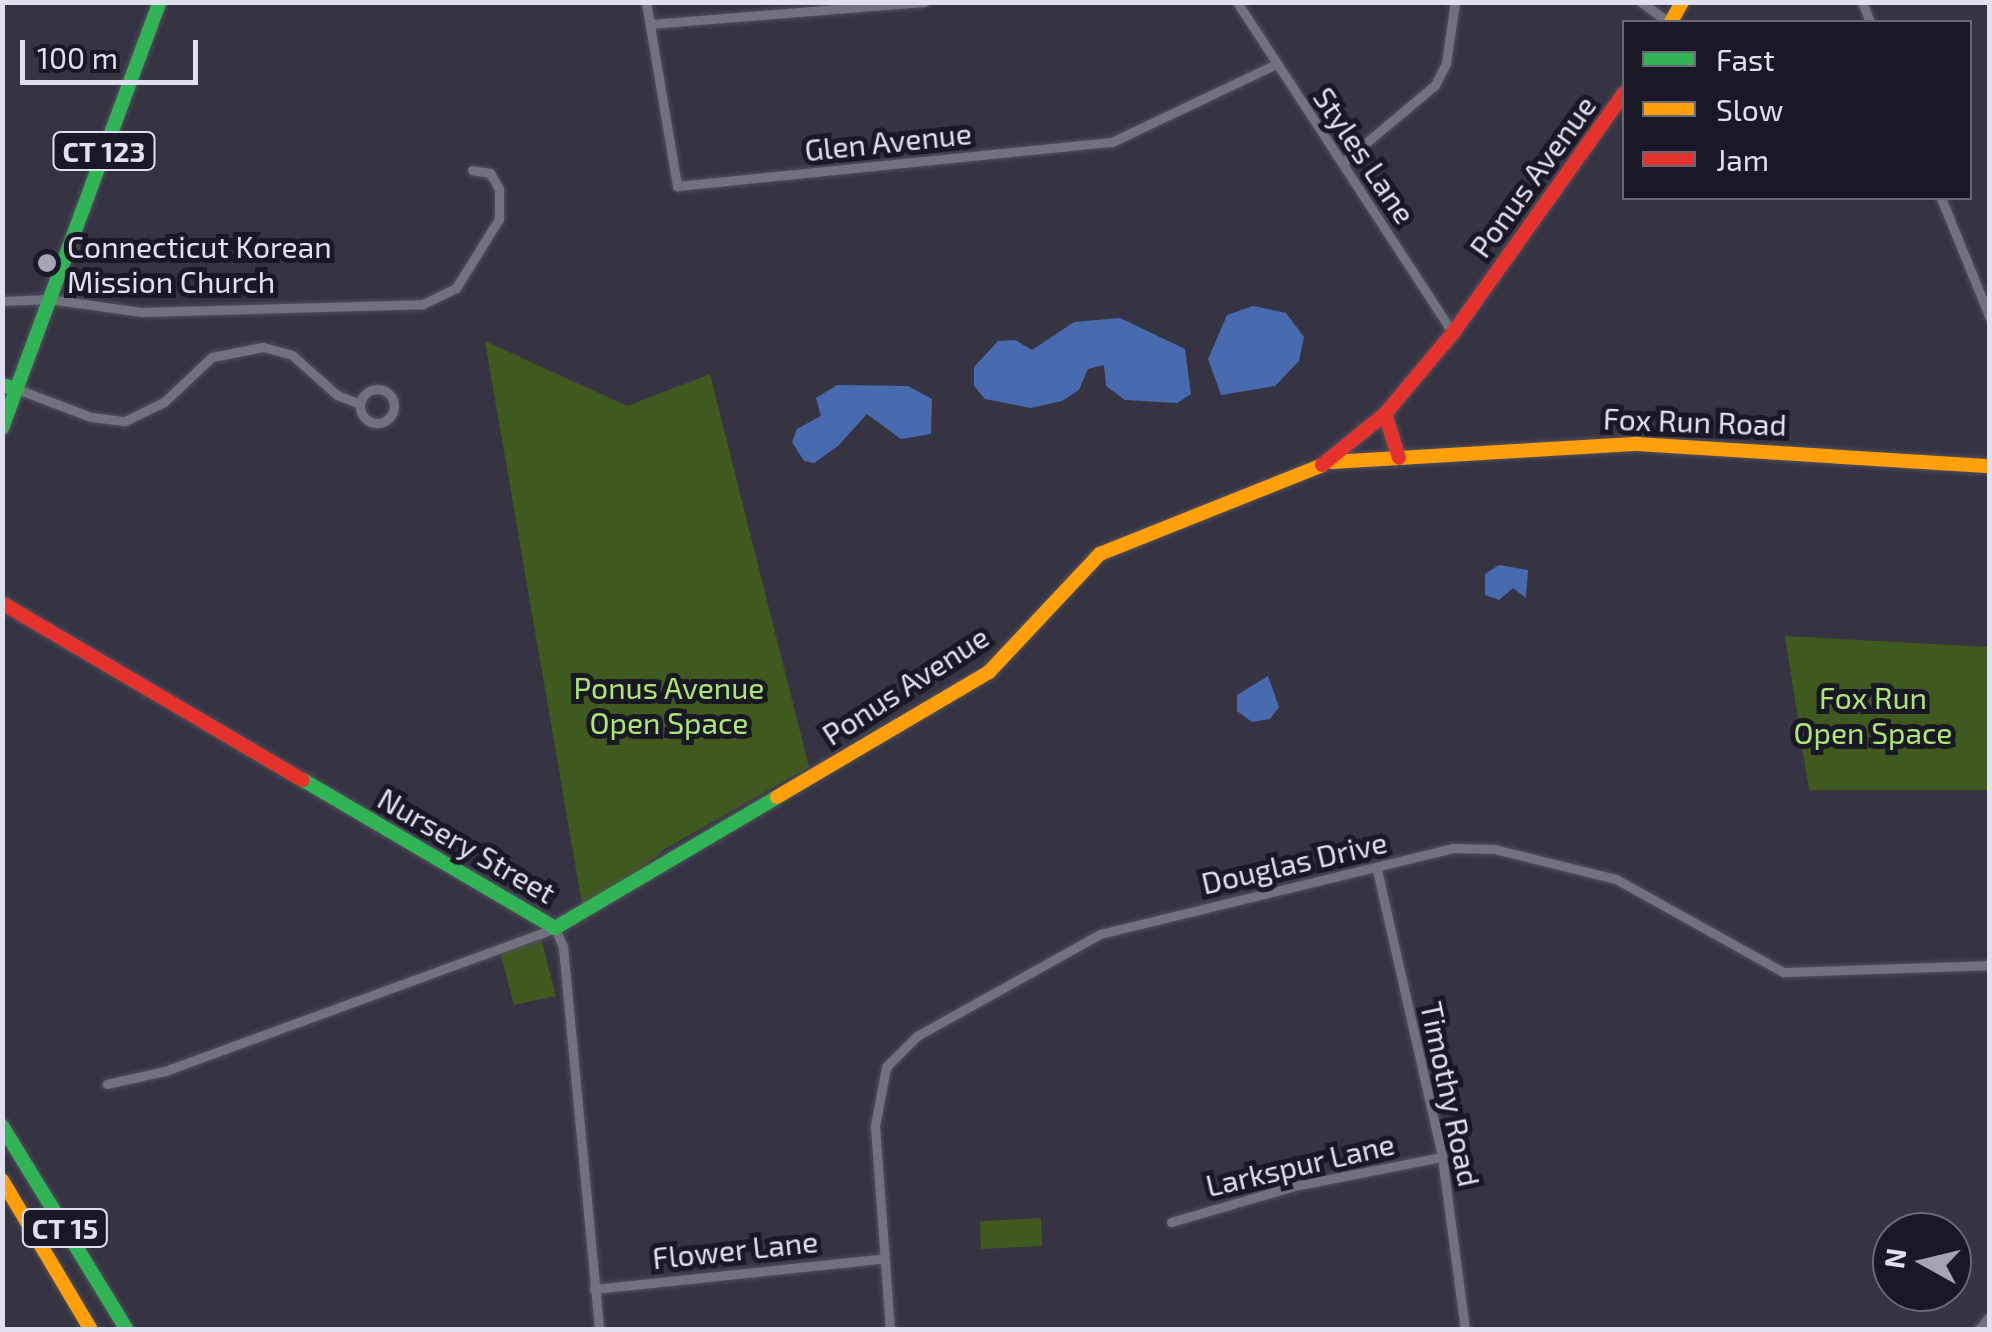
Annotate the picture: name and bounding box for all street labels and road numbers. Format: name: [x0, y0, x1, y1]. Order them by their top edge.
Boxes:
street label: Styles Lane: [1306, 80, 1424, 230]
street label: Ponus Avenue: [1461, 88, 1603, 264]
street label: Glen Avenue: [802, 114, 974, 168]
road number: CT 123: [52, 128, 156, 174]
street label: Fox Run Road: [1603, 400, 1787, 442]
street label: Ponus Avenue: [815, 618, 995, 752]
street label: Nursery Street: [372, 780, 562, 910]
street label: Douglas Drive: [1198, 823, 1390, 901]
street label: Timothy Road: [1414, 998, 1488, 1190]
street label: Larkspur Lane: [1202, 1125, 1398, 1203]
road number: CT 15: [20, 1205, 110, 1251]
street label: Flower Lane: [650, 1222, 820, 1276]

